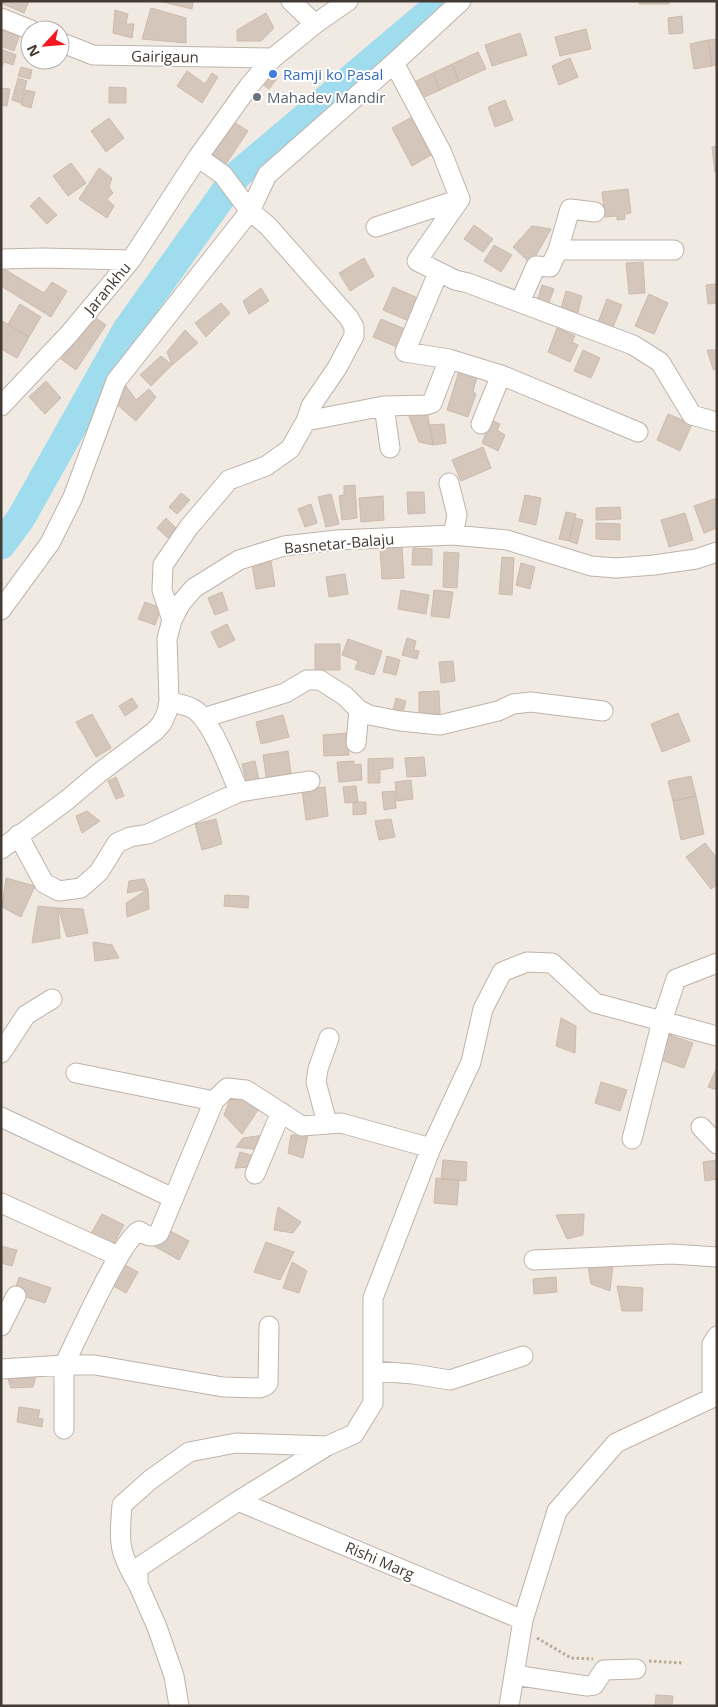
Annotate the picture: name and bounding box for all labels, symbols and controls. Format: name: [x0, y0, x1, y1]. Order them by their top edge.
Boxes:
north arrow: [20, 20, 70, 70]
text: N: [22, 42, 44, 60]
street label: Gairigaun: [131, 45, 199, 67]
place label: Ramji ko Pasal: [283, 64, 383, 84]
marker: Ramji ko Pasal: [267, 68, 279, 80]
place label: Mahadev Mandir: [267, 87, 385, 107]
marker: Mahadev Mandir: [251, 91, 263, 103]
street label: Jarankhu: [78, 258, 135, 320]
street label: Basnetar-Balaju: [283, 528, 395, 558]
street label: Rishi Marg: [342, 1536, 418, 1584]

